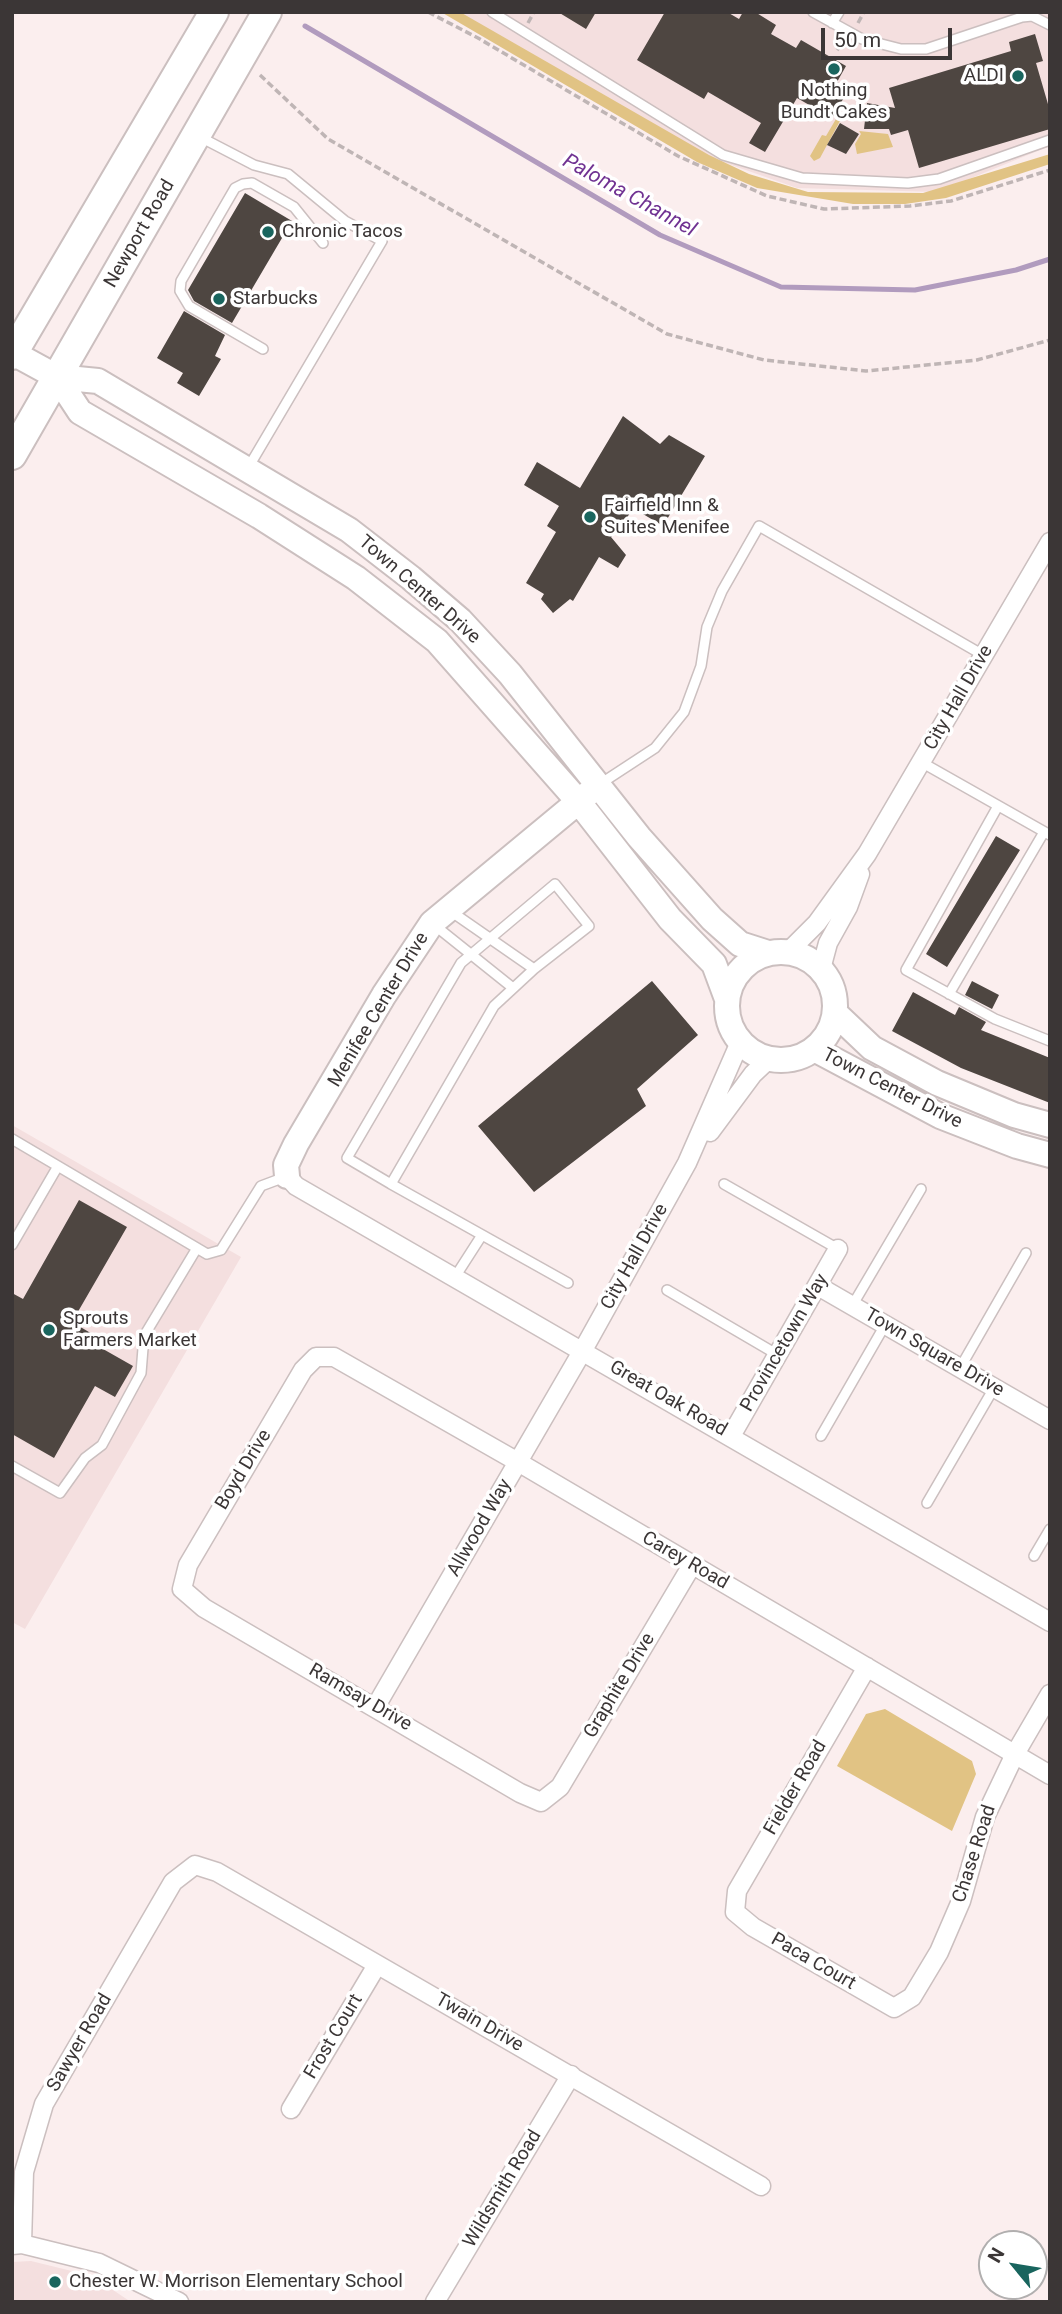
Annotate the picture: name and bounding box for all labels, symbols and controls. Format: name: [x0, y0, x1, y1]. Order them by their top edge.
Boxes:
scale bar: [824, 14, 955, 58]
text: 50 m: [834, 28, 881, 52]
marker: Nothing Bundt Cakes: [826, 61, 842, 77]
place label: ALDI: [964, 65, 1004, 87]
marker: ALDI: [1010, 68, 1026, 84]
place label: Nothing Bundt Cakes: [781, 80, 887, 124]
water label: Paloma Channel: [558, 149, 700, 243]
street label: Newport Road: [100, 176, 180, 292]
place label: Chronic Tacos: [282, 221, 403, 243]
marker: Chronic Tacos: [260, 224, 276, 240]
place label: Starbucks: [233, 288, 318, 310]
marker: Starbucks: [211, 291, 227, 307]
place label: Fairfield Inn & Suites Menifee: [604, 495, 729, 539]
marker: Fairfield Inn & Suites Menifee: [582, 509, 598, 525]
street label: Town Center Drive: [353, 531, 485, 649]
street label: City Hall Drive: [920, 641, 998, 755]
street label: Menifee Center Drive: [324, 929, 434, 1091]
street label: Town Center Drive: [818, 1044, 966, 1134]
street label: City Hall Drive: [597, 1200, 673, 1314]
street label: Provincetown Way: [736, 1270, 834, 1416]
street label: Town Square Drive: [860, 1304, 1008, 1402]
place label: Sprouts Farmers Market: [63, 1308, 197, 1352]
marker: Sprouts Farmers Market: [41, 1322, 57, 1338]
street label: Great Oak Road: [605, 1356, 731, 1442]
street label: Boyd Drive: [211, 1426, 277, 1514]
street label: Allwood Way: [443, 1475, 517, 1581]
street label: Carey Road: [638, 1527, 732, 1595]
street label: Graphite Drive: [580, 1629, 660, 1743]
street label: Ramsay Drive: [304, 1659, 416, 1737]
street label: Fielder Road: [760, 1737, 832, 1839]
street label: Chase Road: [948, 1802, 1002, 1906]
street label: Paca Court: [767, 1929, 859, 1995]
street label: Twain Drive: [431, 1989, 527, 2057]
street label: Sawyer Road: [43, 1990, 117, 2096]
street label: Frost Court: [300, 1990, 368, 2084]
street label: Wildsmith Road: [459, 2126, 547, 2252]
north arrow: [978, 2230, 1048, 2300]
text: N: [983, 2244, 1009, 2267]
place label: Chester W. Morrison Elementary School: [69, 2271, 403, 2293]
marker: Chester W. Morrison Elementary School: [47, 2274, 63, 2290]

